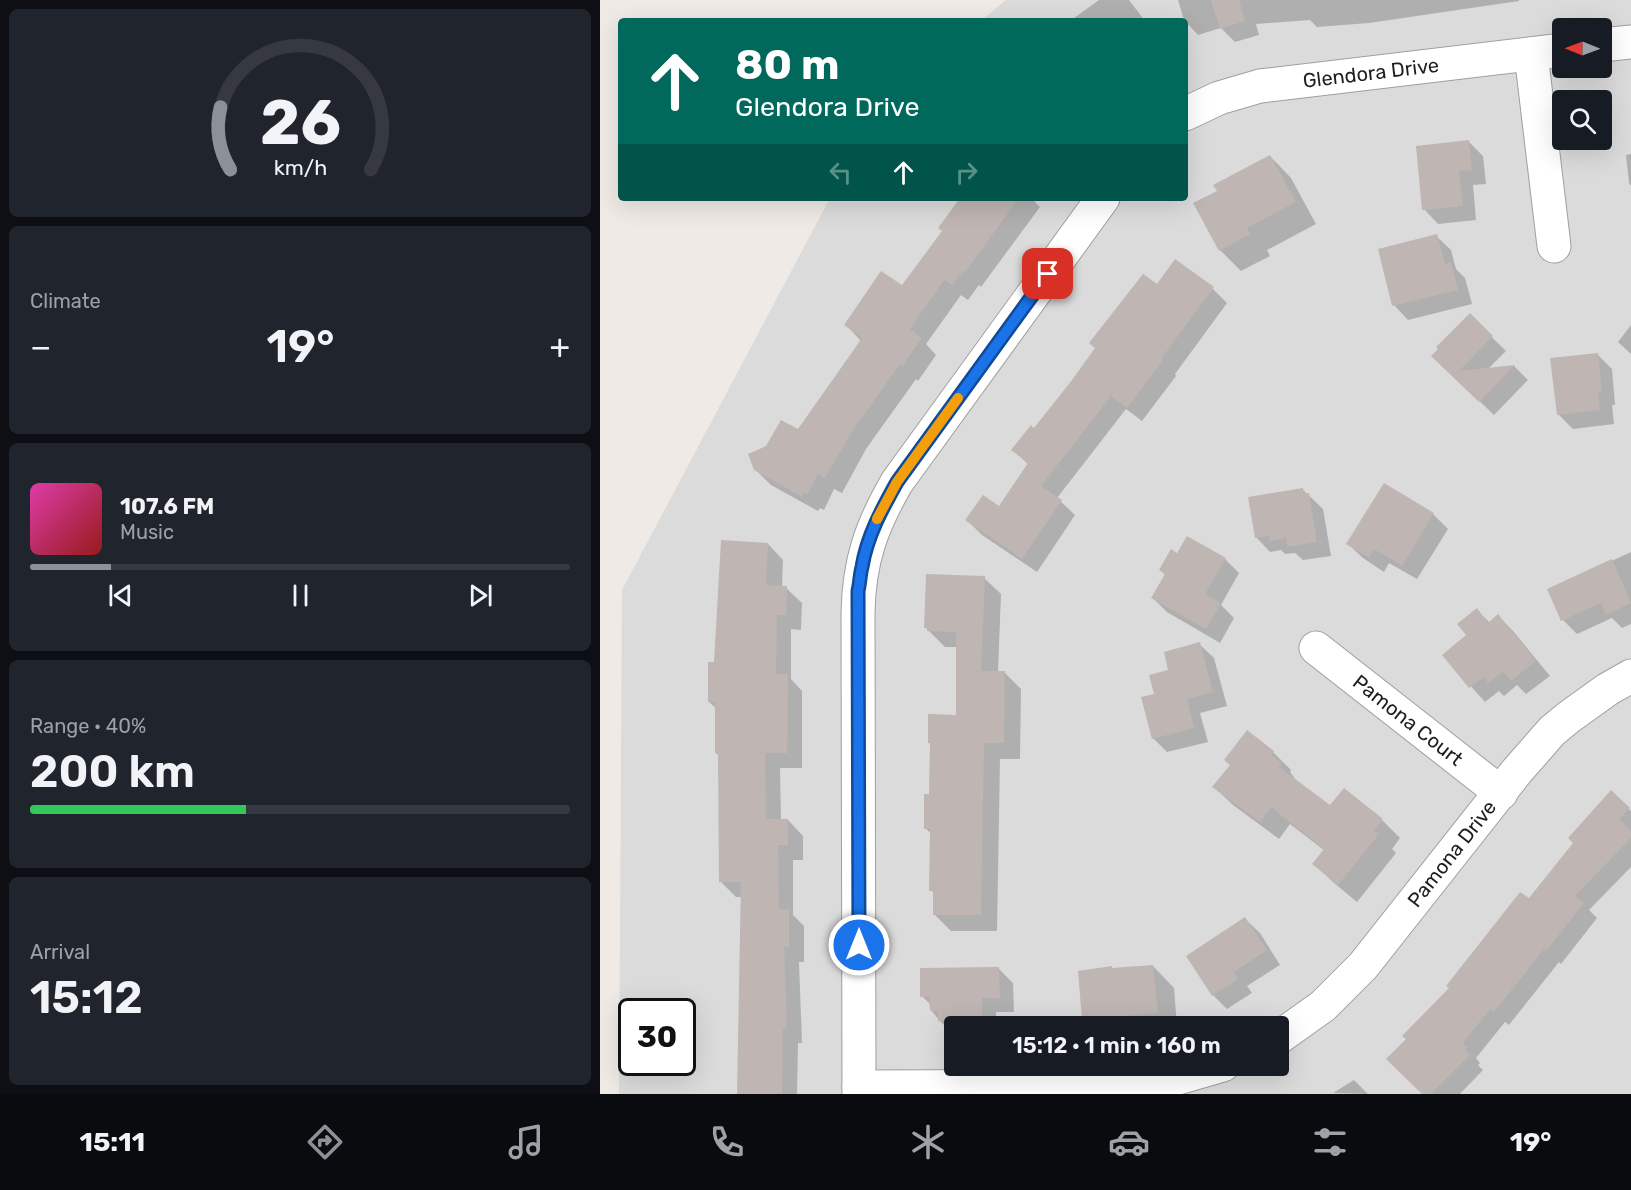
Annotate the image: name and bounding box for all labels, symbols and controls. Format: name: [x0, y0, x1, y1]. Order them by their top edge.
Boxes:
north arrow: [1552, 18, 1612, 78]
map controls: [1552, 18, 1612, 150]
text: 80 m: [735, 40, 839, 90]
icon: ahead: [636, 42, 714, 120]
street label: Glendora Drive: [1302, 53, 1440, 93]
text: 26: [259, 86, 341, 160]
button: search: [1552, 90, 1612, 150]
text: Glendora Drive: [735, 91, 920, 123]
text: km/h: [273, 155, 327, 180]
icon: left: [824, 156, 857, 189]
icon: ahead: [887, 156, 920, 189]
icon: right: [950, 156, 983, 189]
pin: [1022, 248, 1073, 299]
icon: arrive: [1031, 257, 1064, 290]
text: Climate: [30, 289, 101, 313]
text: 19°: [266, 320, 334, 373]
text: −: [30, 327, 51, 366]
text: +: [549, 327, 570, 366]
text: 107.6 FM: [120, 493, 214, 520]
text: Music: [120, 520, 174, 544]
icon: previous: [104, 579, 137, 612]
icon: pause: [284, 579, 317, 612]
icon: next: [464, 579, 497, 612]
street label: Pamona Court: [1348, 670, 1468, 771]
text: Range · 40%: [30, 714, 146, 738]
text: 200 km: [30, 745, 195, 798]
street label: Pamona Drive: [1402, 795, 1501, 912]
position arrow: [827, 913, 891, 977]
text: Arrival: [30, 940, 90, 964]
text: 15:12: [30, 971, 143, 1024]
speed limit sign: 30: [618, 998, 696, 1076]
text: 15:12 · 1 min · 160 m: [1012, 1032, 1221, 1059]
icon: directions: [304, 1121, 346, 1163]
icon: music: [505, 1121, 547, 1163]
icon: phone: [706, 1121, 748, 1163]
icon: climate: [907, 1121, 949, 1163]
icon: car: [1108, 1121, 1150, 1163]
icon: filters: [1309, 1121, 1351, 1163]
text: 15:11: [79, 1126, 145, 1158]
text: 19°: [1510, 1126, 1551, 1158]

